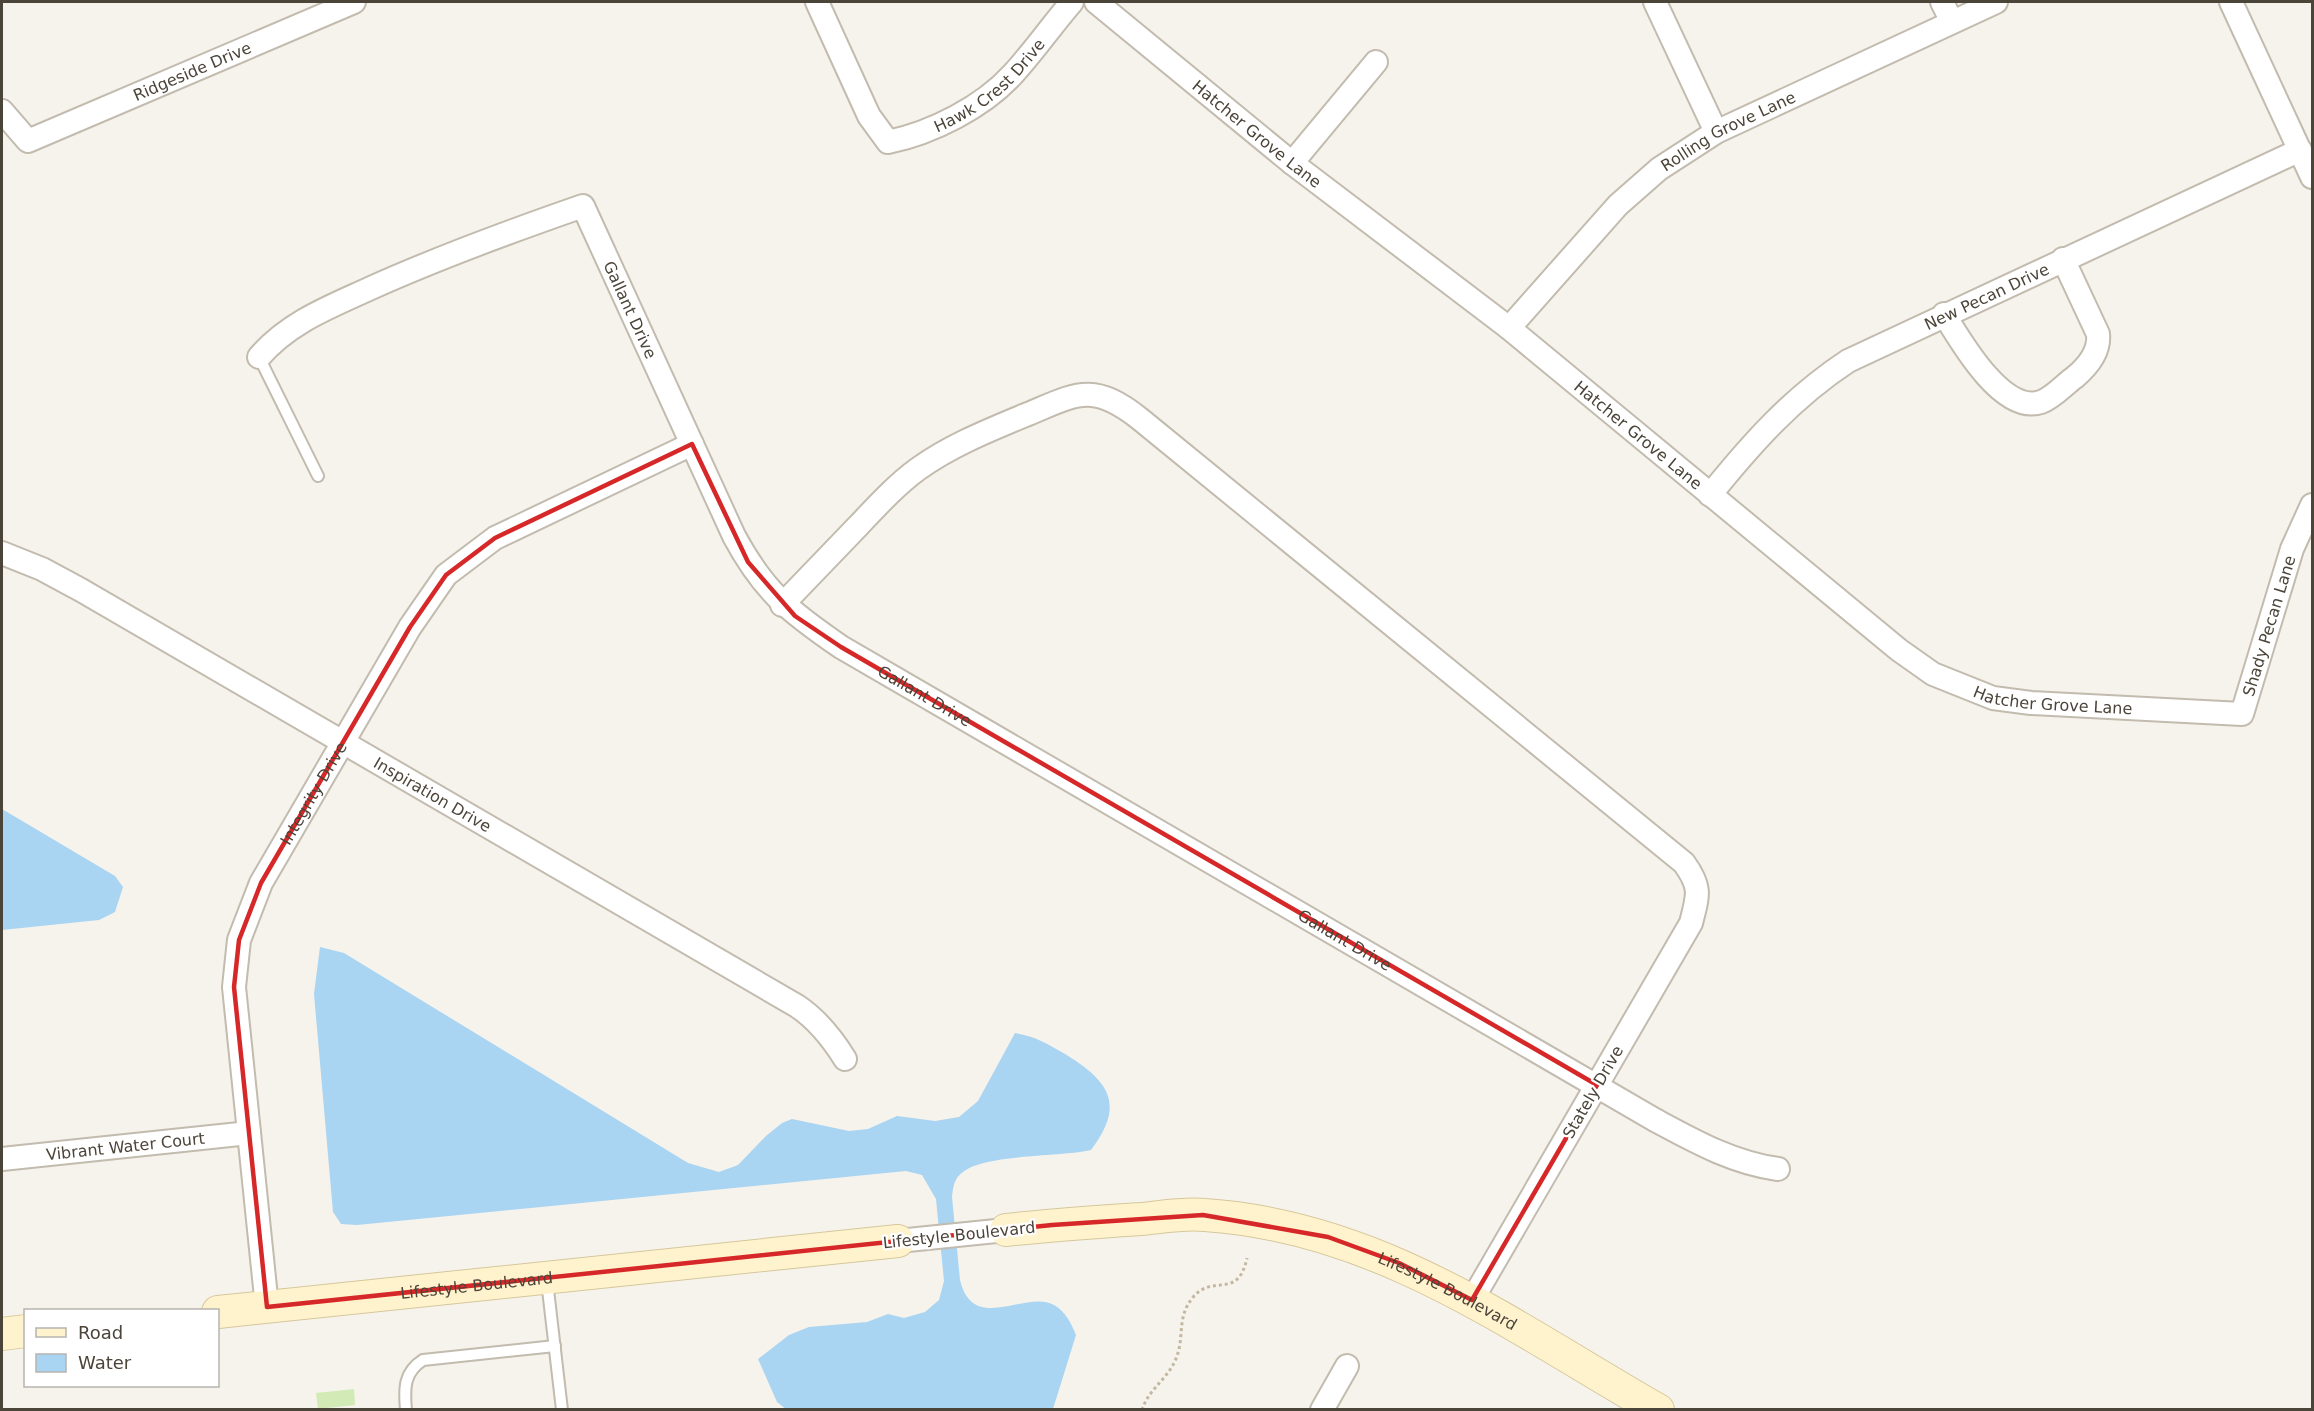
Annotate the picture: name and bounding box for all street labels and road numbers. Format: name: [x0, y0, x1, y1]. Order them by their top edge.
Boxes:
street label: Hawk Crest Drive: [931, 35, 1048, 136]
street label: Ridgeside Drive: [130, 38, 254, 105]
street label: Hatcher Grove Lane: [1189, 76, 1325, 191]
street label: Rolling Grove Lane: [1657, 87, 1798, 175]
street label: Gallant Drive: [600, 258, 661, 361]
street label: New Pecan Drive: [1921, 259, 2052, 334]
street label: Hatcher Grove Lane: [1571, 376, 1706, 493]
street label: Shady Pecan Lane: [2238, 553, 2299, 699]
street label: Gallant Drive: [875, 661, 975, 730]
street label: Hatcher Grove Lane: [1971, 682, 2133, 718]
street label: Integrity Drive: [276, 738, 351, 848]
street label: Inspiration Drive: [370, 753, 495, 836]
street label: Gallant Drive: [1295, 905, 1395, 974]
street label: Stately Drive: [1559, 1042, 1627, 1142]
street label: Vibrant Water Court: [45, 1128, 206, 1164]
street label: Lifestyle Boulevard: [882, 1218, 1036, 1252]
street label: Lifestyle Boulevard: [1375, 1248, 1520, 1334]
street label: Lifestyle Boulevard: [399, 1268, 554, 1302]

